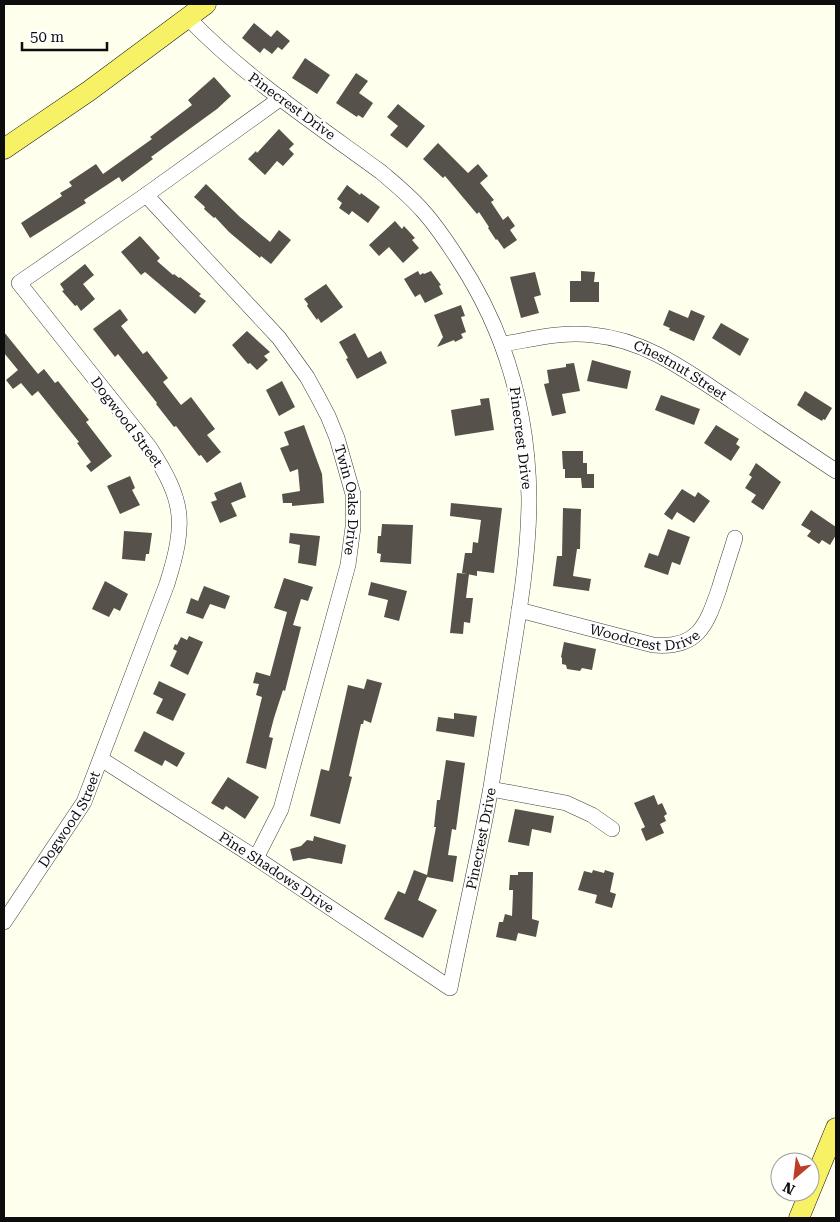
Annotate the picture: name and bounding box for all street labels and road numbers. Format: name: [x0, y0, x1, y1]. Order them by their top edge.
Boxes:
street label: Pinecrest Drive: [245, 69, 339, 143]
street label: Chestnut Street: [631, 337, 730, 403]
street label: Dogwood Street: [88, 374, 166, 470]
street label: Pinecrest Drive: [507, 386, 535, 491]
street label: Twin Oaks Drive: [331, 443, 361, 557]
street label: Woodcrest Drive: [588, 621, 703, 654]
street label: Dogwood Street: [35, 769, 103, 870]
street label: Pinecrest Drive: [463, 786, 499, 891]
street label: Pine Shadows Drive: [216, 829, 337, 916]

